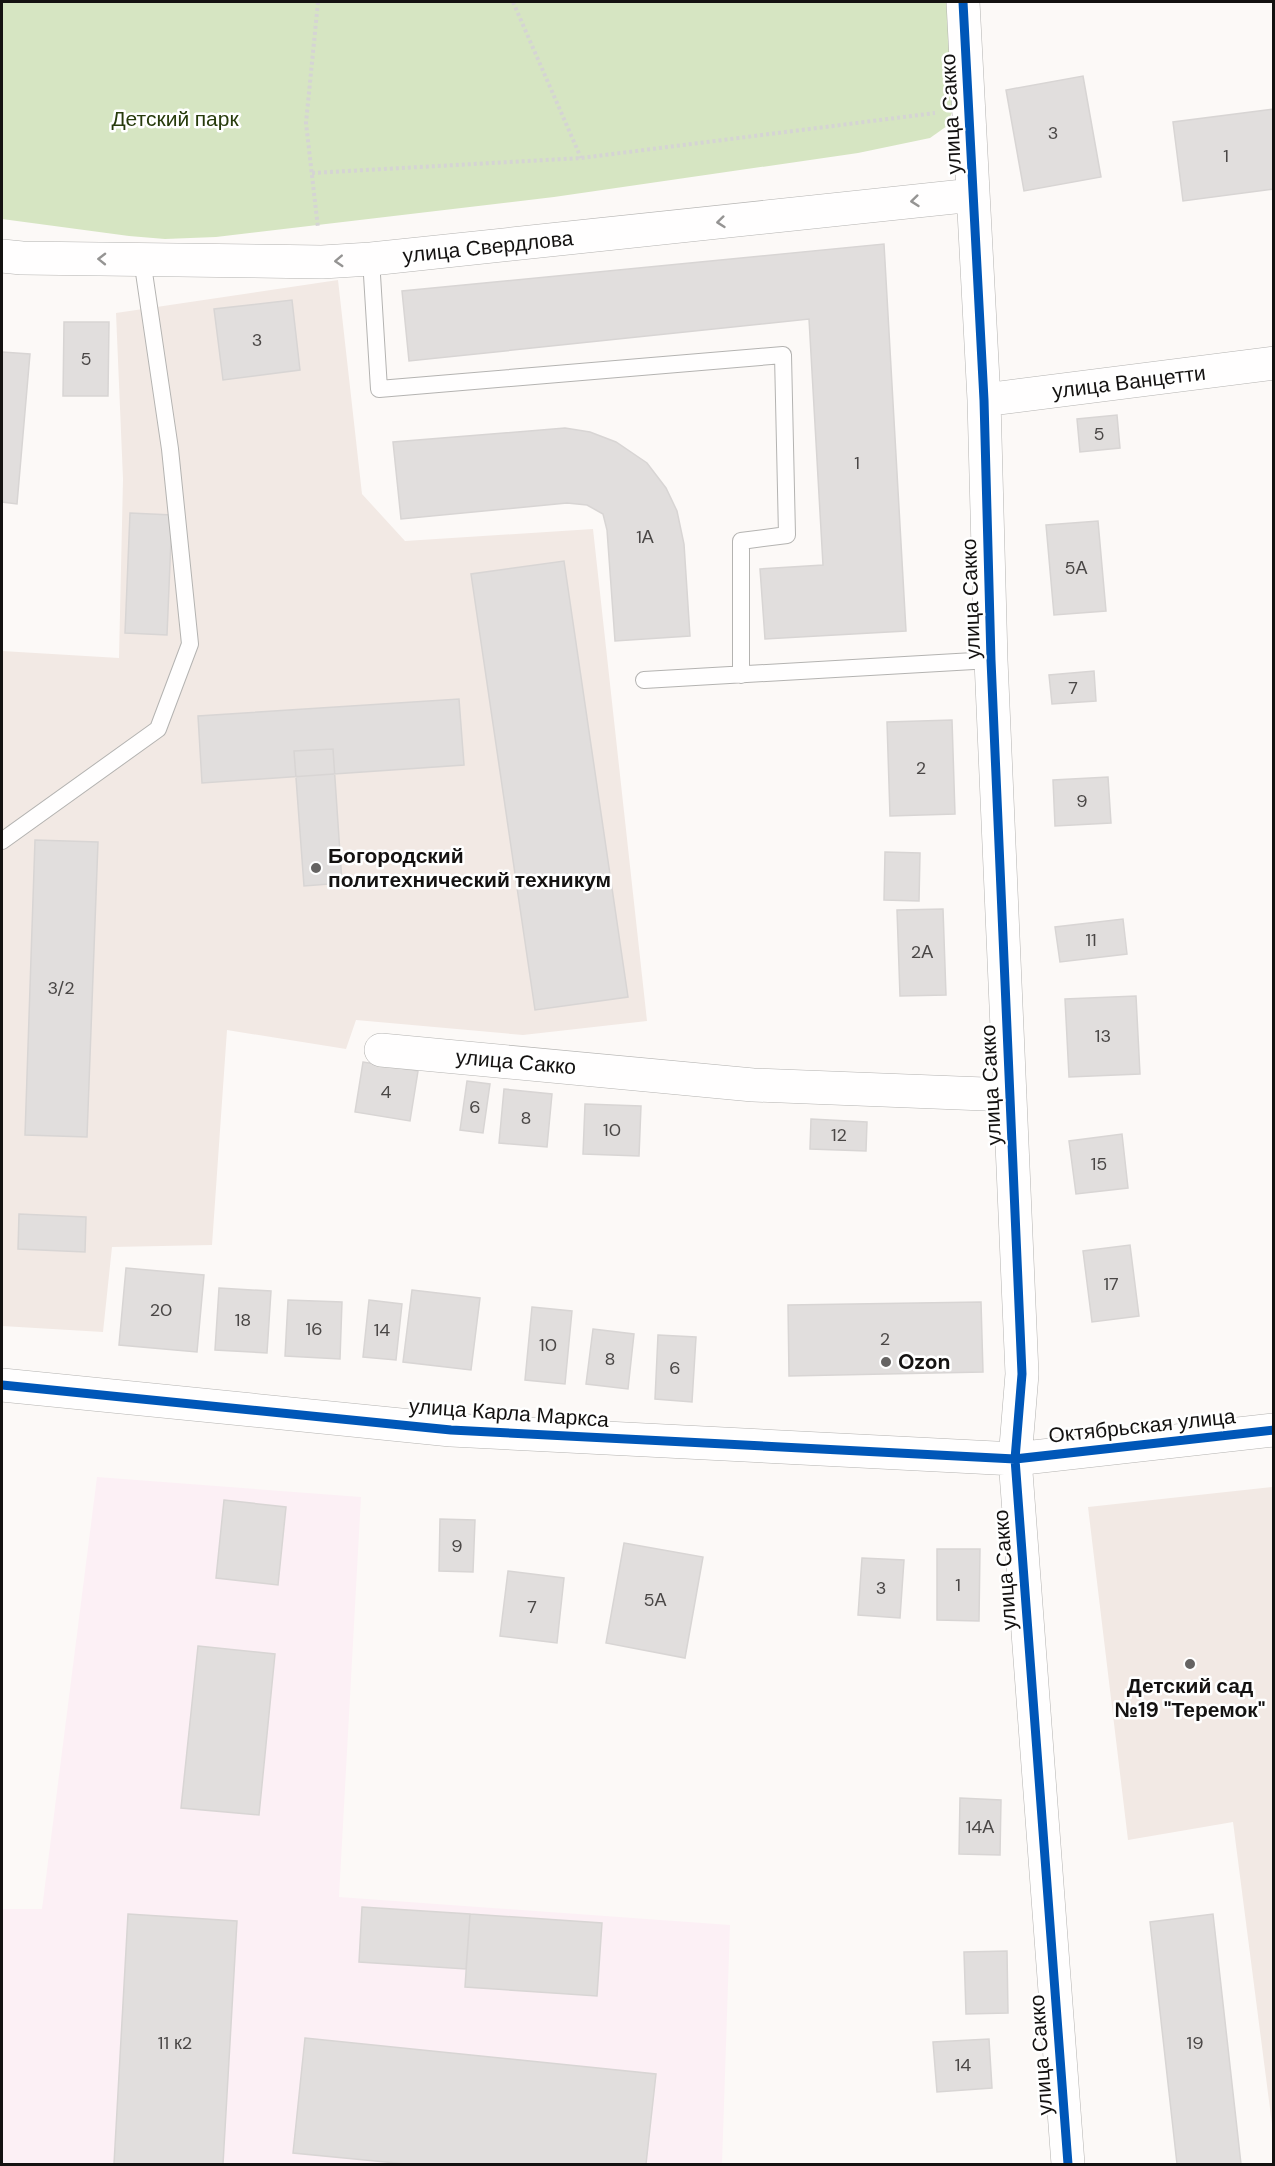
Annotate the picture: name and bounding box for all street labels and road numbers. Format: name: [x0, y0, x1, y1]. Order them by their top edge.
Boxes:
street label: улица Сакко: [934, 53, 968, 175]
street label: улица Свердлова: [401, 224, 575, 270]
street label: улица Ванцетти: [1051, 359, 1207, 405]
street label: улица Сакко: [955, 538, 987, 660]
street label: улица Сакко: [974, 1024, 1008, 1146]
street label: улица Сакко: [455, 1043, 577, 1081]
street label: улица Карла Маркса: [408, 1392, 610, 1434]
street label: Октябрьская улица: [1047, 1402, 1237, 1450]
street label: улица Сакко: [987, 1509, 1023, 1631]
street label: улица Сакко: [1023, 1994, 1059, 2116]

